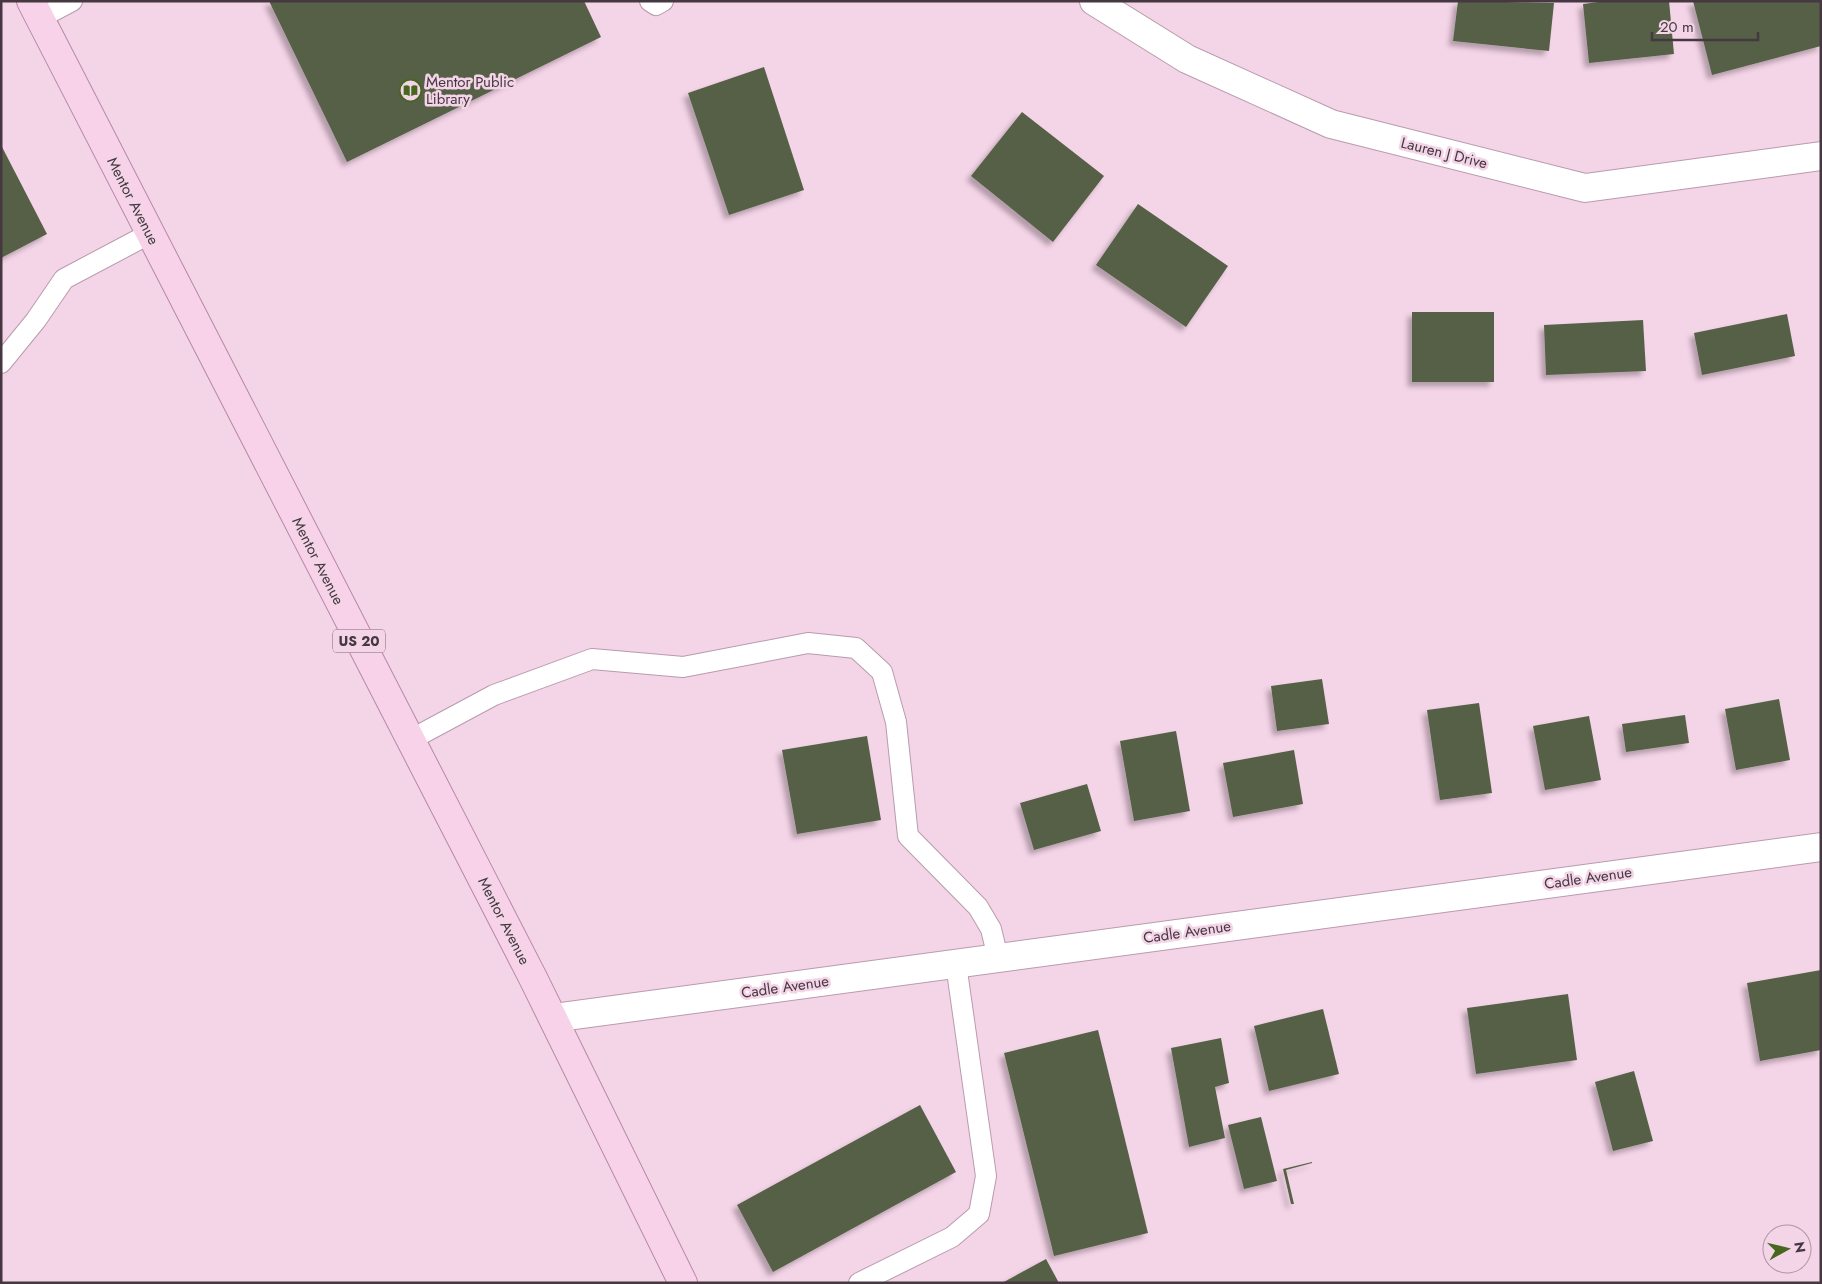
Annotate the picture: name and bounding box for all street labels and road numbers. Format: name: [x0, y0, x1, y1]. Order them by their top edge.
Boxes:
street label: Lauren J Drive: [1398, 132, 1490, 174]
street label: Mentor Avenue: [101, 153, 165, 249]
street label: Mentor Avenue: [286, 513, 350, 609]
road number: US 20: [333, 630, 385, 652]
street label: Cadle Avenue: [1543, 861, 1634, 895]
street label: Mentor Avenue: [472, 873, 536, 969]
street label: Cadle Avenue: [1142, 915, 1233, 949]
street label: Cadle Avenue: [740, 970, 831, 1004]

